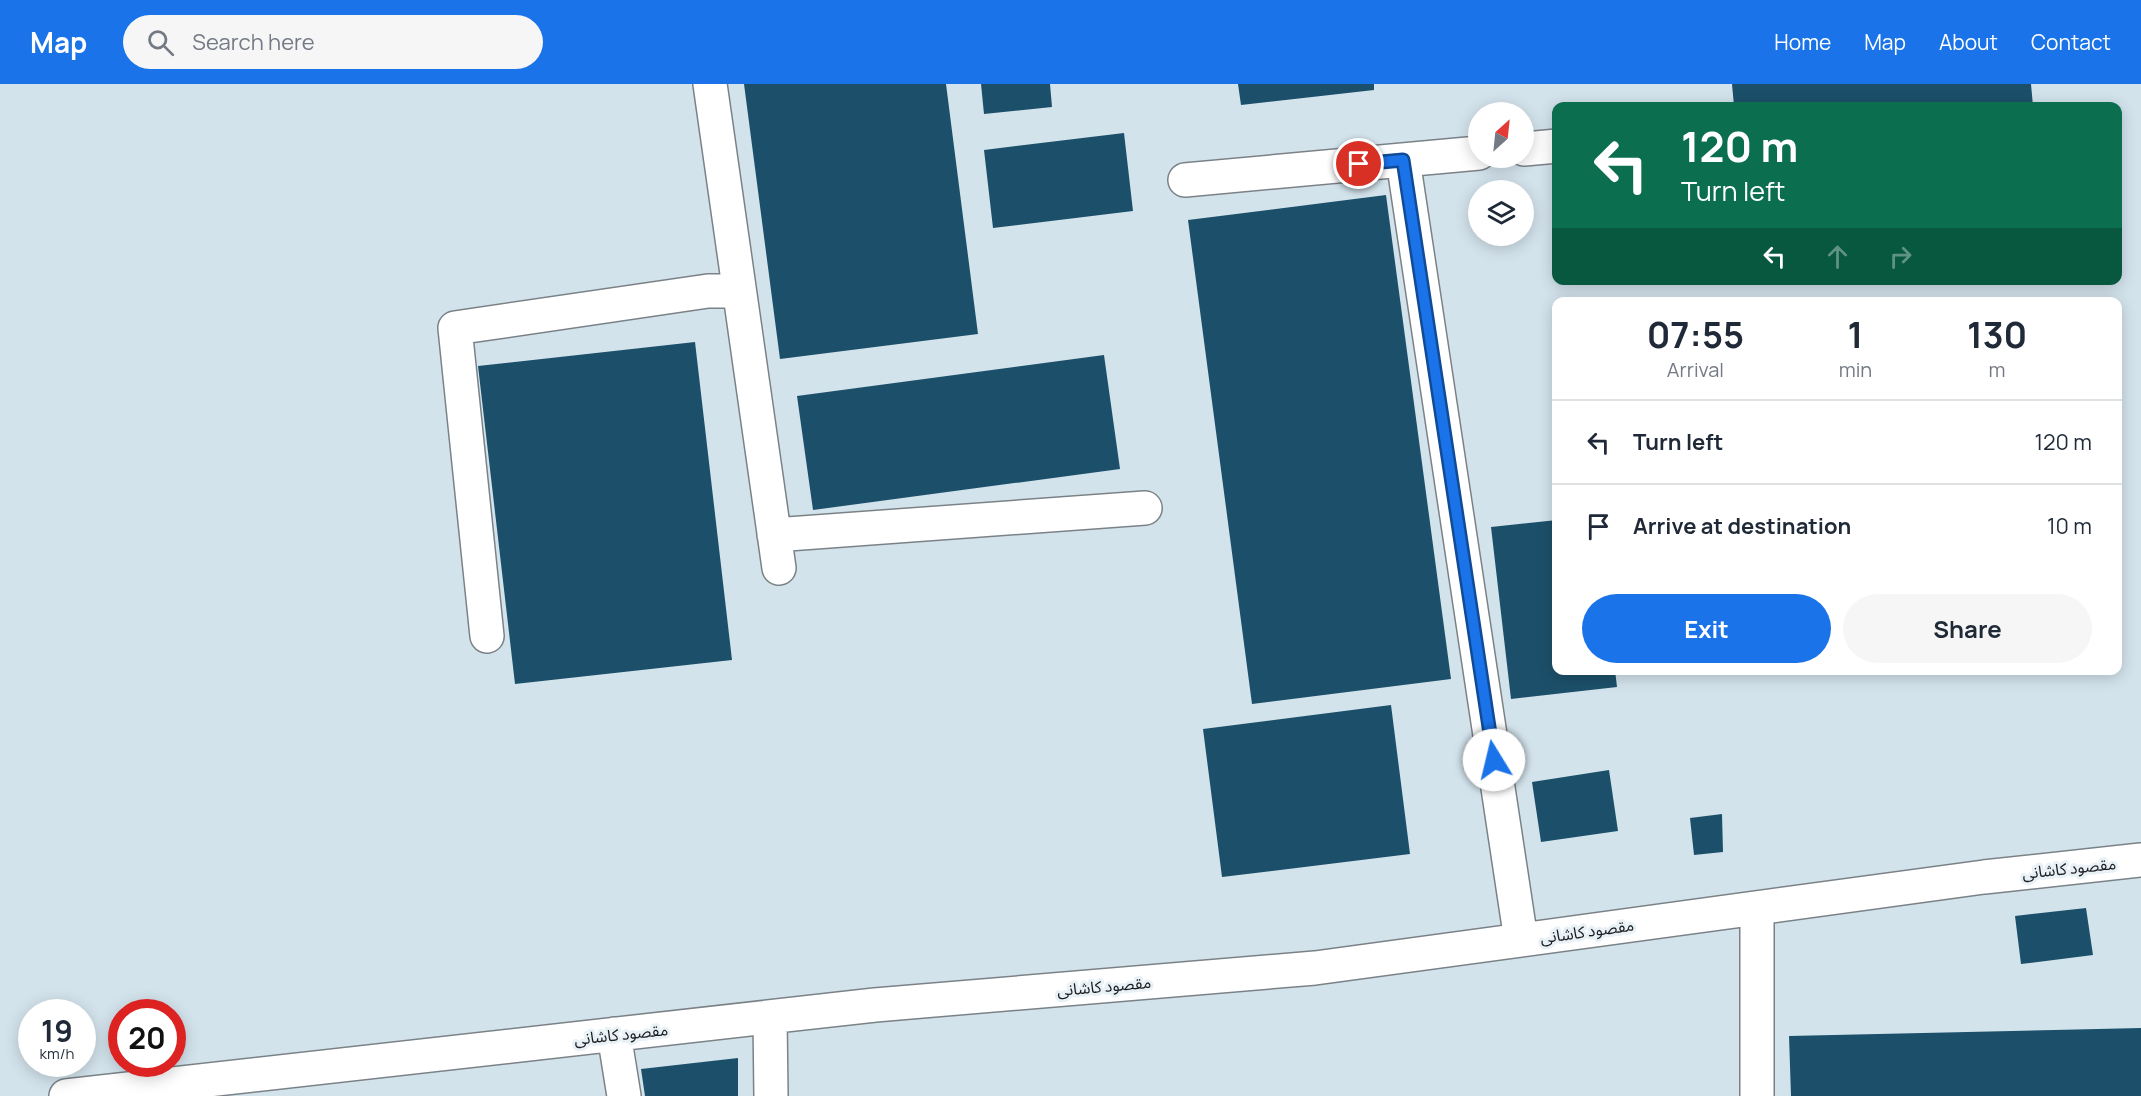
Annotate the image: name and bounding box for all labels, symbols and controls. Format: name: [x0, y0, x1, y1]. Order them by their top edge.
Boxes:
search box: [123, 15, 543, 69]
text: Map: [30, 23, 87, 61]
icon: search: [144, 26, 177, 59]
text: Search here: [192, 27, 315, 57]
text: Home: [1774, 28, 1831, 56]
text: Map: [1864, 28, 1906, 56]
text: About: [1939, 28, 1998, 56]
text: Contact: [2031, 28, 2111, 56]
north arrow: [1468, 102, 1534, 168]
map controls: [1468, 102, 1534, 246]
text: 120 m: [1681, 117, 1798, 175]
icon: left: [1582, 126, 1660, 204]
pin: [1333, 138, 1384, 189]
icon: arrive: [1342, 147, 1375, 180]
text: Turn left: [1681, 172, 1785, 209]
button: layers: [1468, 180, 1534, 246]
icon: left: [1758, 240, 1791, 273]
icon: ahead: [1821, 240, 1854, 273]
icon: right: [1884, 240, 1917, 273]
text: 07:55: [1647, 310, 1744, 359]
text: 1: [1848, 310, 1863, 359]
text: 130: [1967, 310, 2027, 359]
text: Arrival: [1667, 356, 1724, 383]
text: min: [1839, 356, 1872, 383]
text: m: [1989, 356, 2006, 383]
icon: left: [1582, 426, 1615, 459]
text: Turn left: [1633, 427, 1723, 457]
text: 120 m: [2034, 427, 2092, 457]
icon: arrive: [1582, 510, 1615, 543]
text: Arrive at destination: [1633, 511, 1851, 541]
text: 10 m: [2047, 511, 2092, 541]
button: Exit: [1582, 594, 1831, 663]
button: Share: [1843, 594, 2092, 663]
position arrow: [1462, 728, 1526, 792]
street label: مقصود کاشانی: [2021, 852, 2117, 884]
street label: مقصود کاشانی: [1539, 914, 1635, 948]
street label: مقصود کاشانی: [1056, 971, 1152, 1001]
speed limit sign: 20: [108, 999, 186, 1077]
text: 19: [41, 1010, 73, 1051]
street label: مقصود کاشانی: [573, 1018, 669, 1050]
text: km/h: [40, 1043, 74, 1064]

